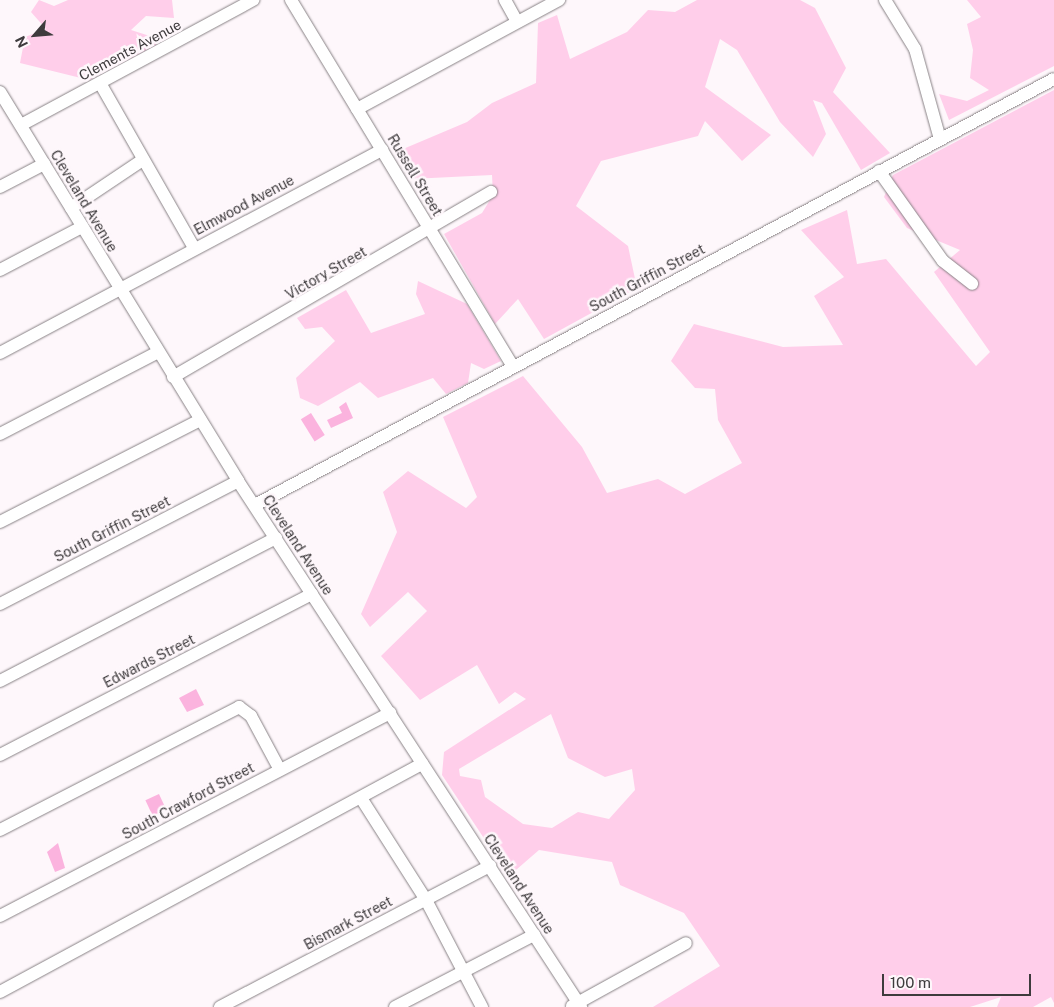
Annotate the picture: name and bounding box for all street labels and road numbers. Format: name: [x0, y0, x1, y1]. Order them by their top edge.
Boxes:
street label: Clements Avenue: [76, 16, 184, 84]
street label: Russell Street: [384, 131, 446, 219]
street label: Cleveland Avenue: [47, 147, 121, 255]
street label: Elmwood Avenue: [191, 172, 297, 238]
street label: South Griffin Street: [587, 241, 707, 315]
street label: Victory Street: [282, 243, 370, 303]
street label: South Griffin Street: [51, 492, 173, 566]
street label: Cleveland Avenue: [259, 492, 337, 598]
street label: Edwards Street: [100, 631, 198, 691]
street label: South Crawford Street: [119, 759, 257, 843]
street label: Cleveland Avenue: [480, 831, 558, 937]
street label: Bismark Street: [301, 893, 395, 953]

